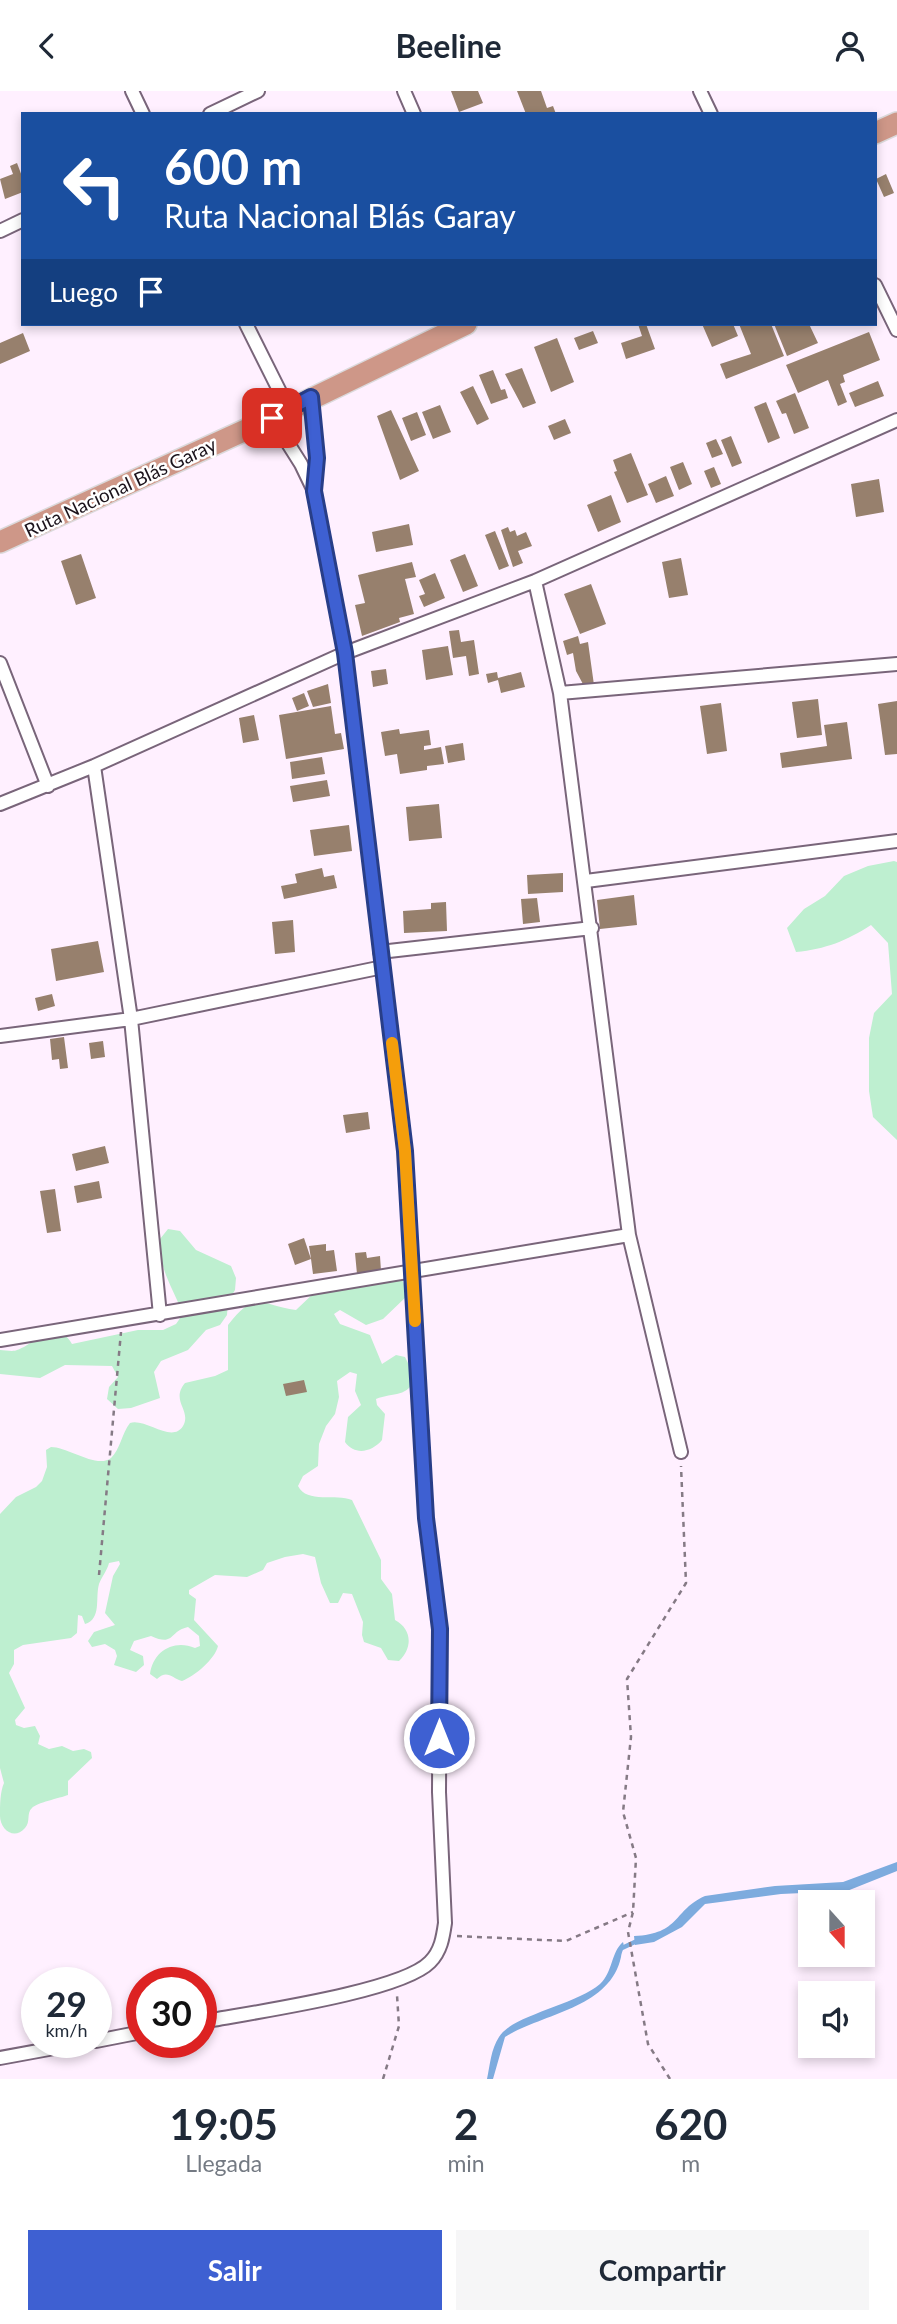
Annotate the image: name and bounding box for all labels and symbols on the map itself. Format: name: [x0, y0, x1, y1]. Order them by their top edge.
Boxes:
pin: [242, 388, 302, 448]
street label: Ruta Nacional Blás Garay: [21, 432, 220, 542]
position arrow: [402, 1701, 476, 1775]
north arrow: [798, 1890, 875, 1967]
speed limit sign: 30: [126, 1967, 217, 2058]

